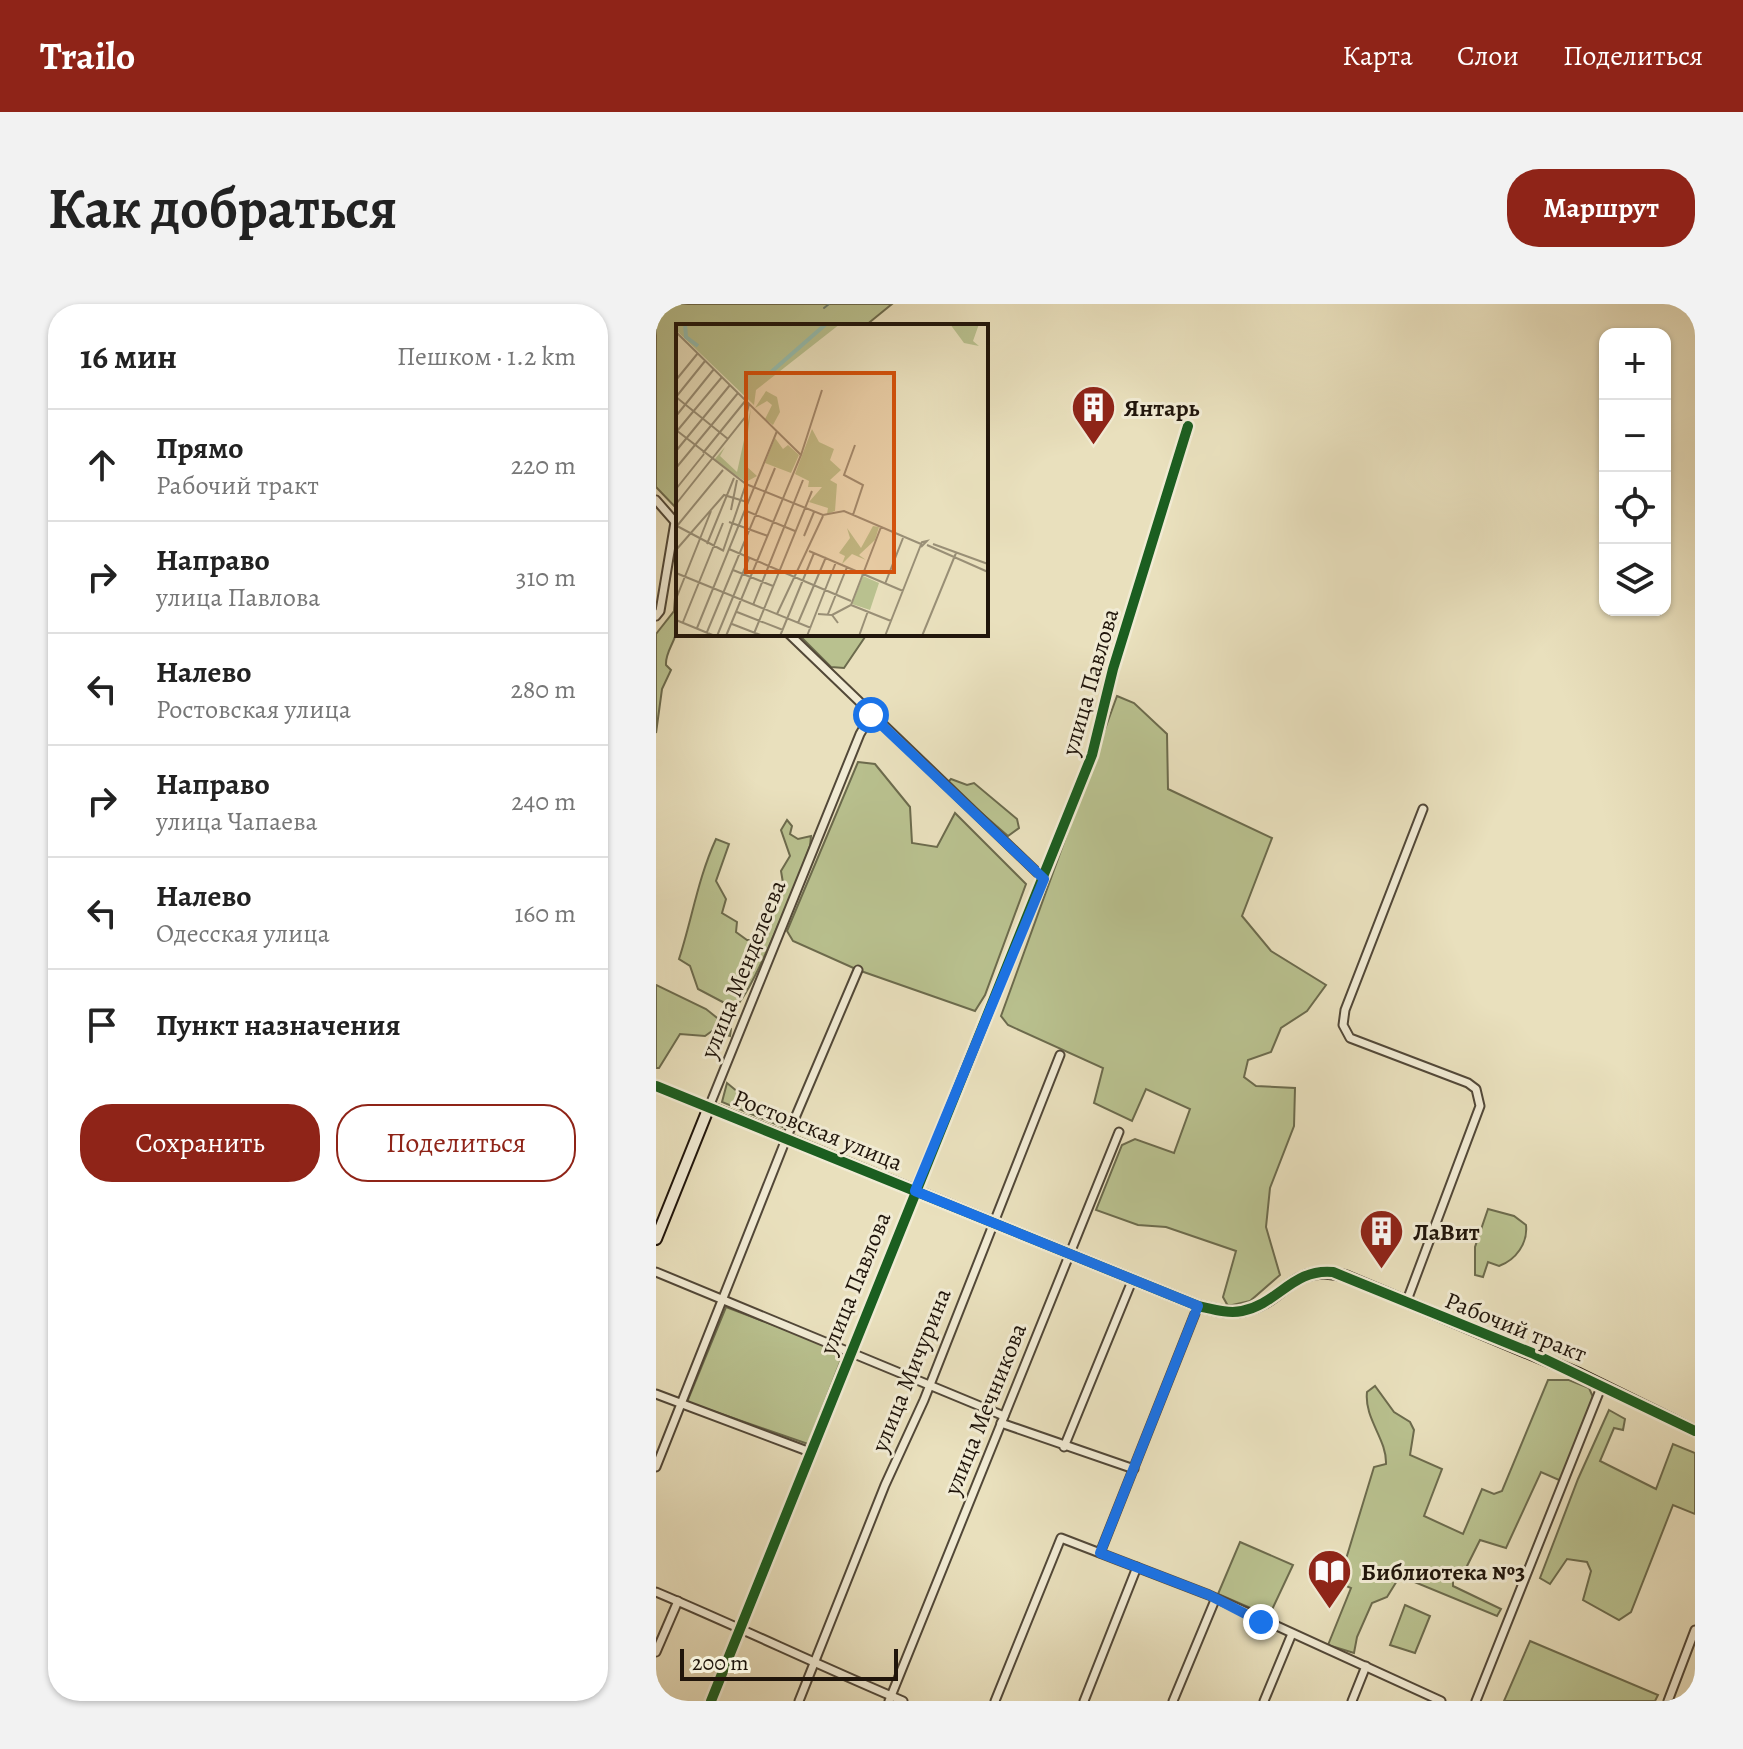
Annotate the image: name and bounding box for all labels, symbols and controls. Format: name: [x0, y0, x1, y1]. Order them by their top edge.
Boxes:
text: Trailo: [40, 30, 135, 82]
text: Карта: [1342, 37, 1413, 75]
text: Слои: [1457, 37, 1519, 75]
text: Поделиться: [1563, 37, 1703, 75]
button: Маршрут: [1507, 169, 1695, 247]
text: Как добраться: [48, 170, 397, 246]
inset map: [676, 324, 988, 636]
map controls: [1599, 328, 1671, 616]
button: +: [1599, 328, 1671, 400]
text: 16 мин: [80, 333, 177, 380]
text: Пешком · 1.2 km: [397, 339, 576, 374]
building icon: Янтарь: [1069, 384, 1117, 447]
place label: Янтарь: [1124, 392, 1199, 424]
button: −: [1599, 400, 1671, 472]
text: Прямо: [156, 428, 243, 468]
icon: ahead: [80, 443, 124, 487]
text: 220 m: [511, 448, 576, 483]
text: Рабочий тракт: [156, 468, 319, 503]
button: locate: [1599, 472, 1671, 544]
text: Направо: [156, 540, 270, 580]
button: layers: [1599, 544, 1671, 616]
icon: right: [80, 555, 124, 599]
text: 310 m: [516, 560, 576, 595]
text: улица Павлова: [156, 580, 320, 615]
street label: улица Павлова: [1053, 605, 1126, 760]
text: Налево: [156, 652, 251, 692]
icon: left: [80, 667, 124, 711]
text: 280 m: [510, 672, 576, 707]
text: Ростовская улица: [156, 692, 351, 727]
route start: [853, 697, 889, 733]
text: Направо: [156, 764, 270, 804]
icon: right: [80, 779, 124, 823]
text: 240 m: [511, 784, 576, 819]
text: улица Чапаева: [156, 804, 318, 839]
street label: улица Менделеева: [692, 875, 793, 1064]
text: Налево: [156, 876, 251, 916]
icon: left: [80, 891, 124, 935]
text: 160 m: [514, 896, 576, 931]
text: Одесская улица: [156, 916, 330, 951]
icon: arrive: [80, 1003, 124, 1047]
text: Пункт назначения: [156, 1005, 401, 1045]
street label: Ростовская улица: [729, 1081, 907, 1179]
button: Сохранить: [80, 1104, 320, 1182]
button: Поделиться: [336, 1104, 576, 1182]
street label: улица Павлова: [811, 1207, 898, 1360]
building icon: ЛаВит: [1358, 1208, 1406, 1271]
place label: ЛаВит: [1413, 1216, 1480, 1248]
street label: улица Мичурина: [863, 1283, 958, 1458]
street label: Рабочий тракт: [1440, 1284, 1592, 1370]
street label: улица Мечникова: [936, 1318, 1034, 1501]
library icon: Библиотека №3: [1306, 1548, 1354, 1611]
place label: Библиотека №3: [1361, 1556, 1525, 1588]
route end: [1243, 1604, 1279, 1640]
scale bar: [680, 1645, 898, 1681]
text: 200 m: [692, 1648, 749, 1678]

